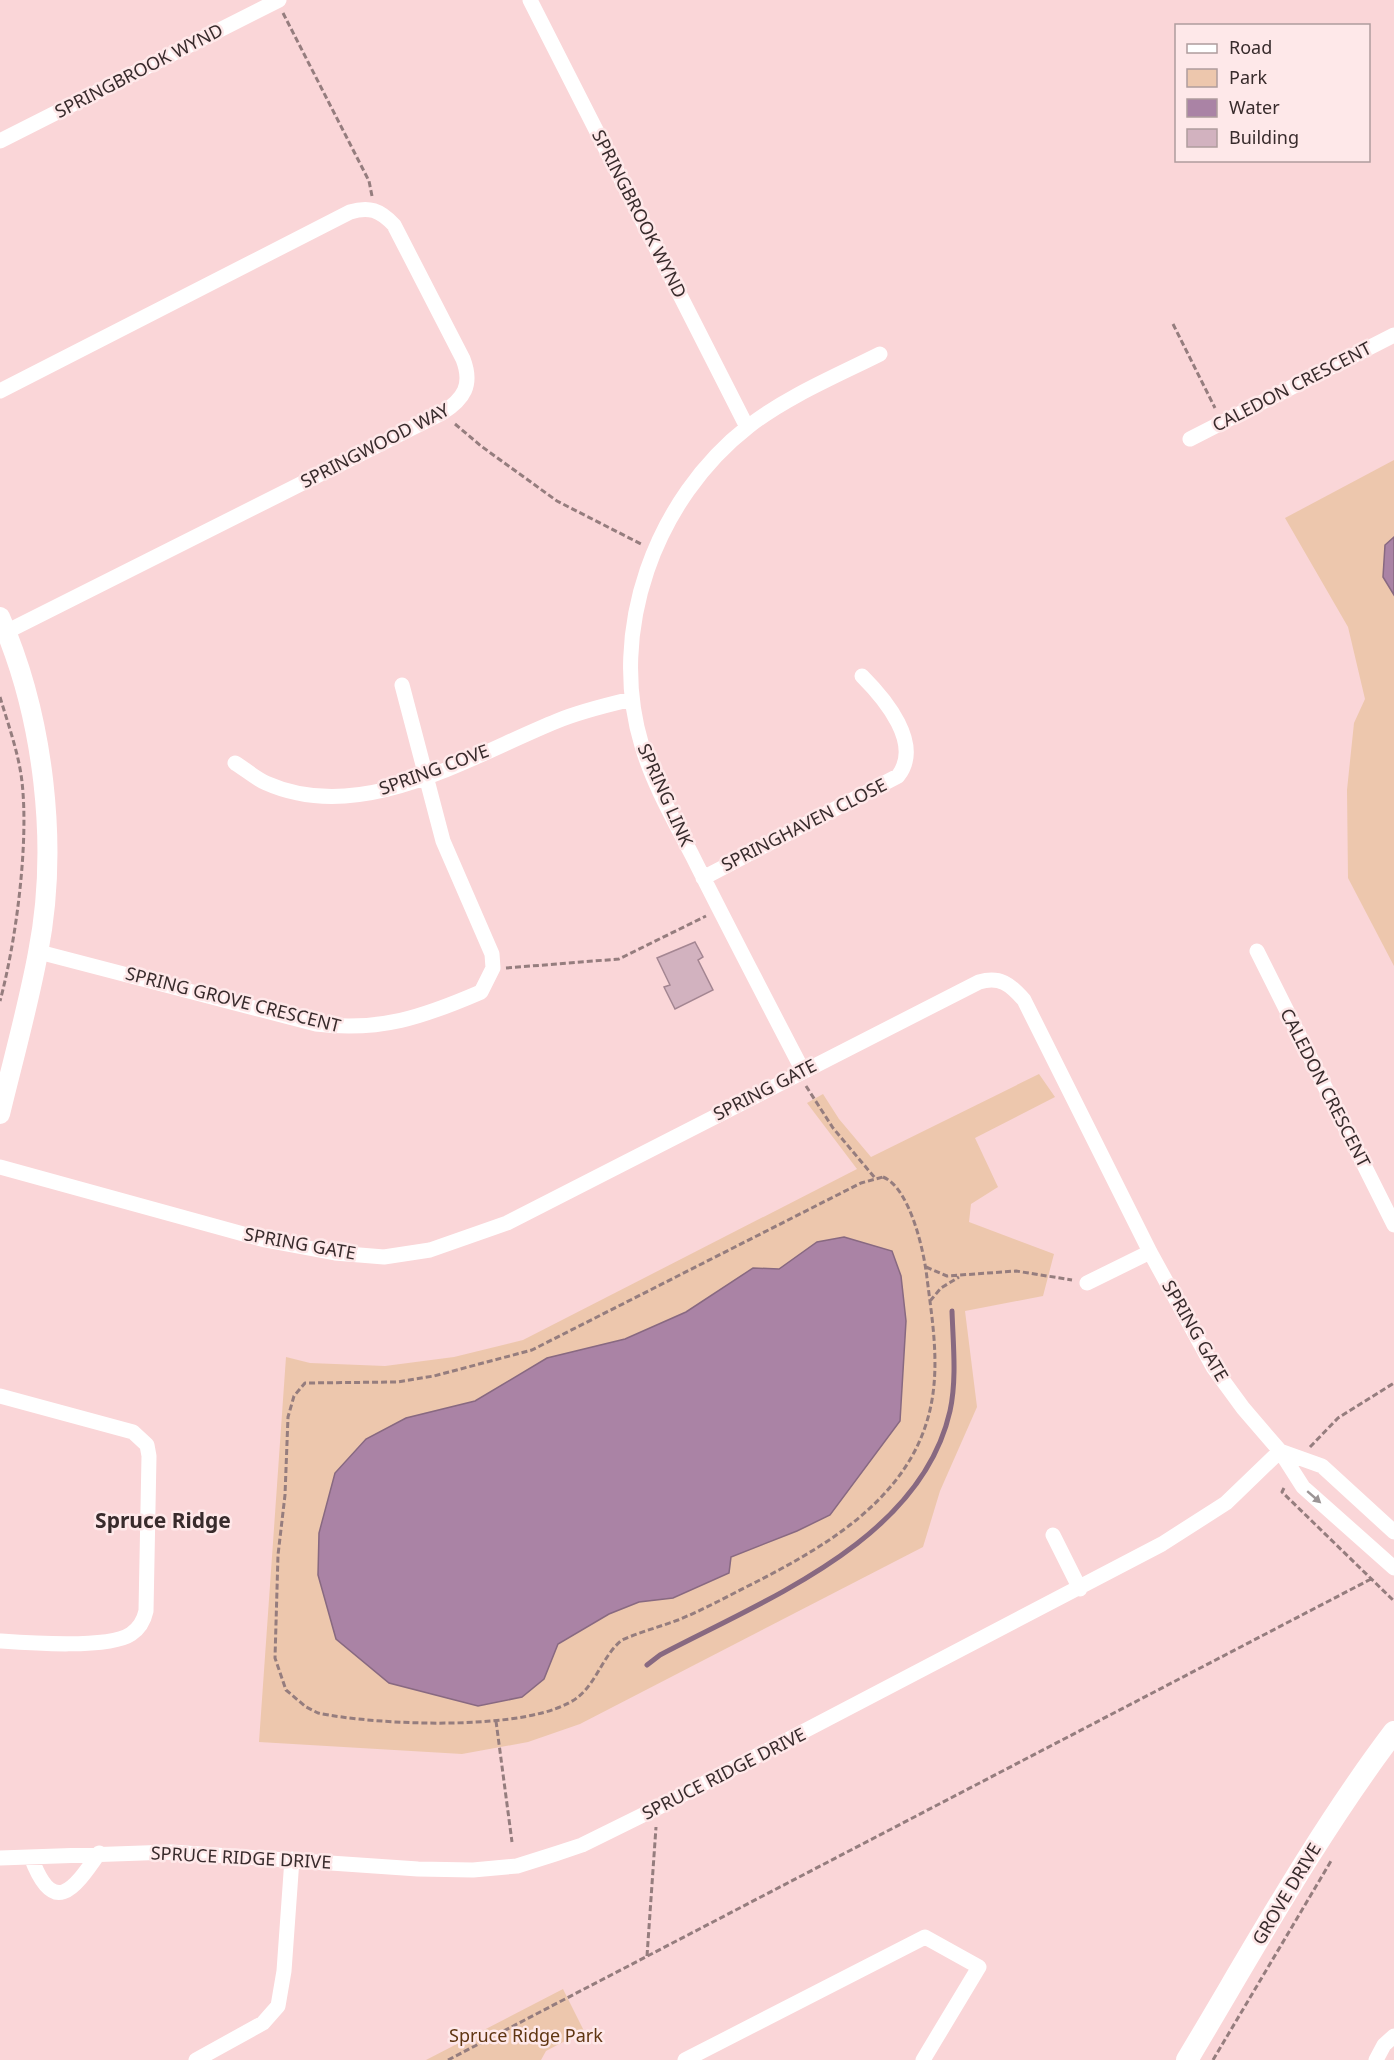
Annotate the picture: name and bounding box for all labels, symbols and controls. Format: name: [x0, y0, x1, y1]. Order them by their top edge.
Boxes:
street label: SPRINGBROOK WYND: [50, 17, 227, 123]
legend: [1175, 24, 1370, 162]
text: Road: [1229, 35, 1272, 59]
text: Park: [1229, 65, 1267, 89]
text: Water: [1229, 95, 1280, 119]
street label: SPRINGBROOK WYND: [587, 125, 693, 302]
text: Building: [1229, 125, 1299, 149]
street label: CALEDON CRESCENT: [1208, 336, 1375, 437]
street label: SPRINGWOOD WAY: [296, 397, 454, 493]
street label: SPRING COVE: [375, 738, 492, 800]
street label: SPRING LINK: [633, 740, 700, 850]
street label: SPRINGHAVEN CLOSE: [717, 772, 890, 876]
street label: SPRING GROVE CRESCENT: [123, 961, 343, 1037]
street label: CALEDON CRESCENT: [1275, 1004, 1376, 1171]
street label: SPRING GATE: [709, 1053, 820, 1125]
street label: SPRING GATE: [242, 1221, 358, 1265]
street label: SPRING GATE: [1157, 1276, 1234, 1385]
one-way arrow: [1307, 1491, 1322, 1504]
district label: Spruce Ridge: [95, 1506, 231, 1534]
street label: SPRUCE RIDGE DRIVE: [638, 1721, 809, 1825]
street label: GROVE DRIVE: [1246, 1838, 1326, 1949]
street label: SPRUCE RIDGE DRIVE: [150, 1840, 332, 1874]
park label: Spruce Ridge Park: [449, 2023, 603, 2047]

